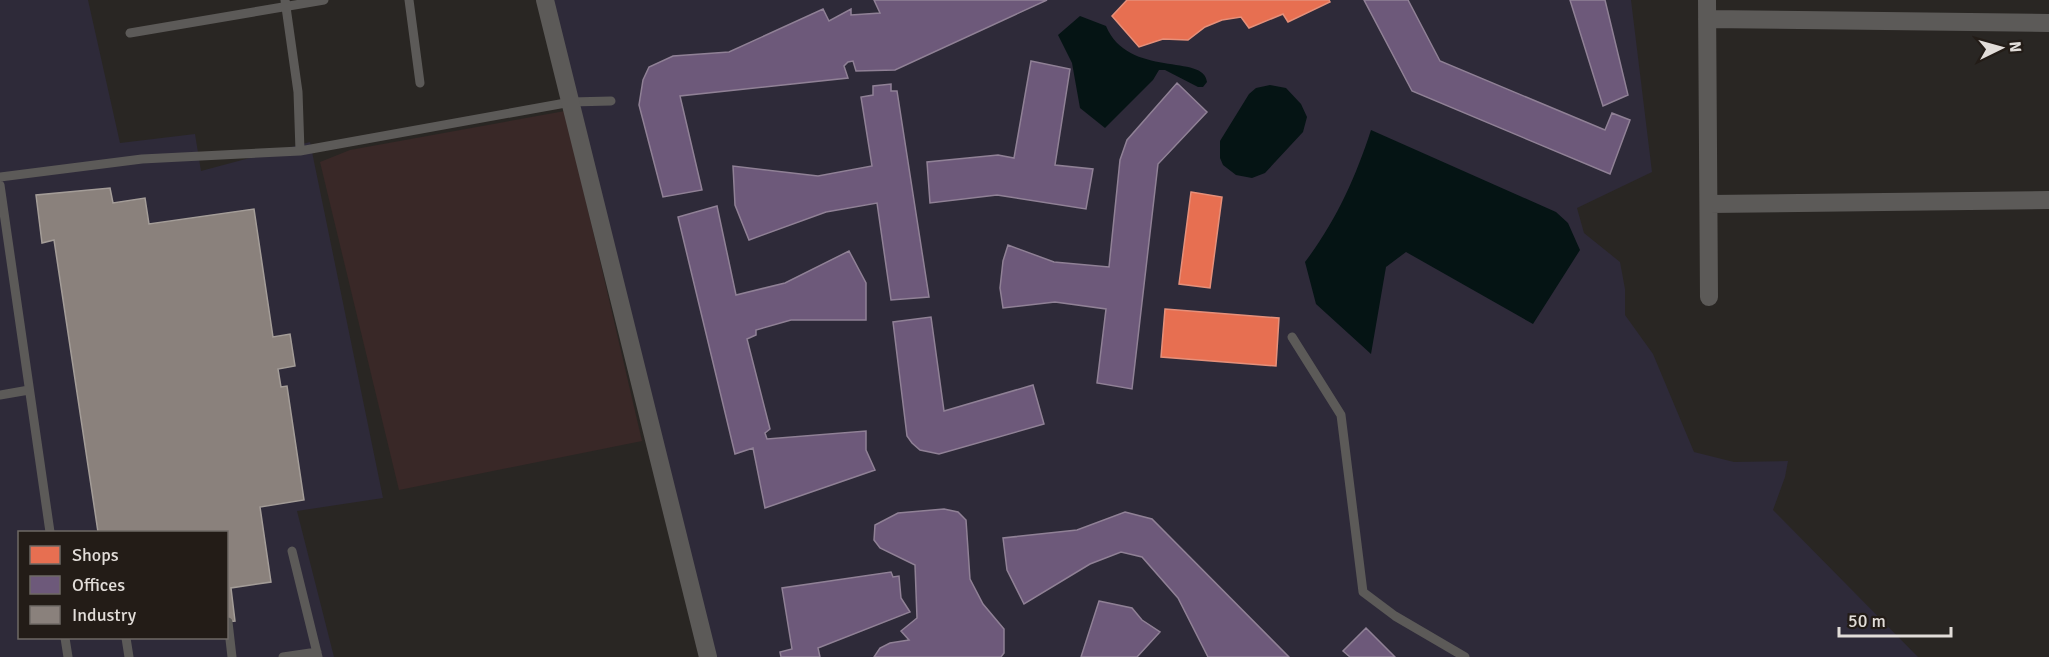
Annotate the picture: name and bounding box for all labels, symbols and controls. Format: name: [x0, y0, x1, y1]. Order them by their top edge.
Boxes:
north arrow: [1971, 18, 2031, 78]
text: N: [2004, 40, 2025, 53]
legend: [18, 531, 228, 639]
text: Shops: [72, 544, 119, 566]
text: Offices: [72, 574, 125, 596]
scale bar: [1839, 600, 1952, 638]
text: Industry: [72, 604, 137, 626]
text: 50 m: [1848, 610, 1886, 632]

